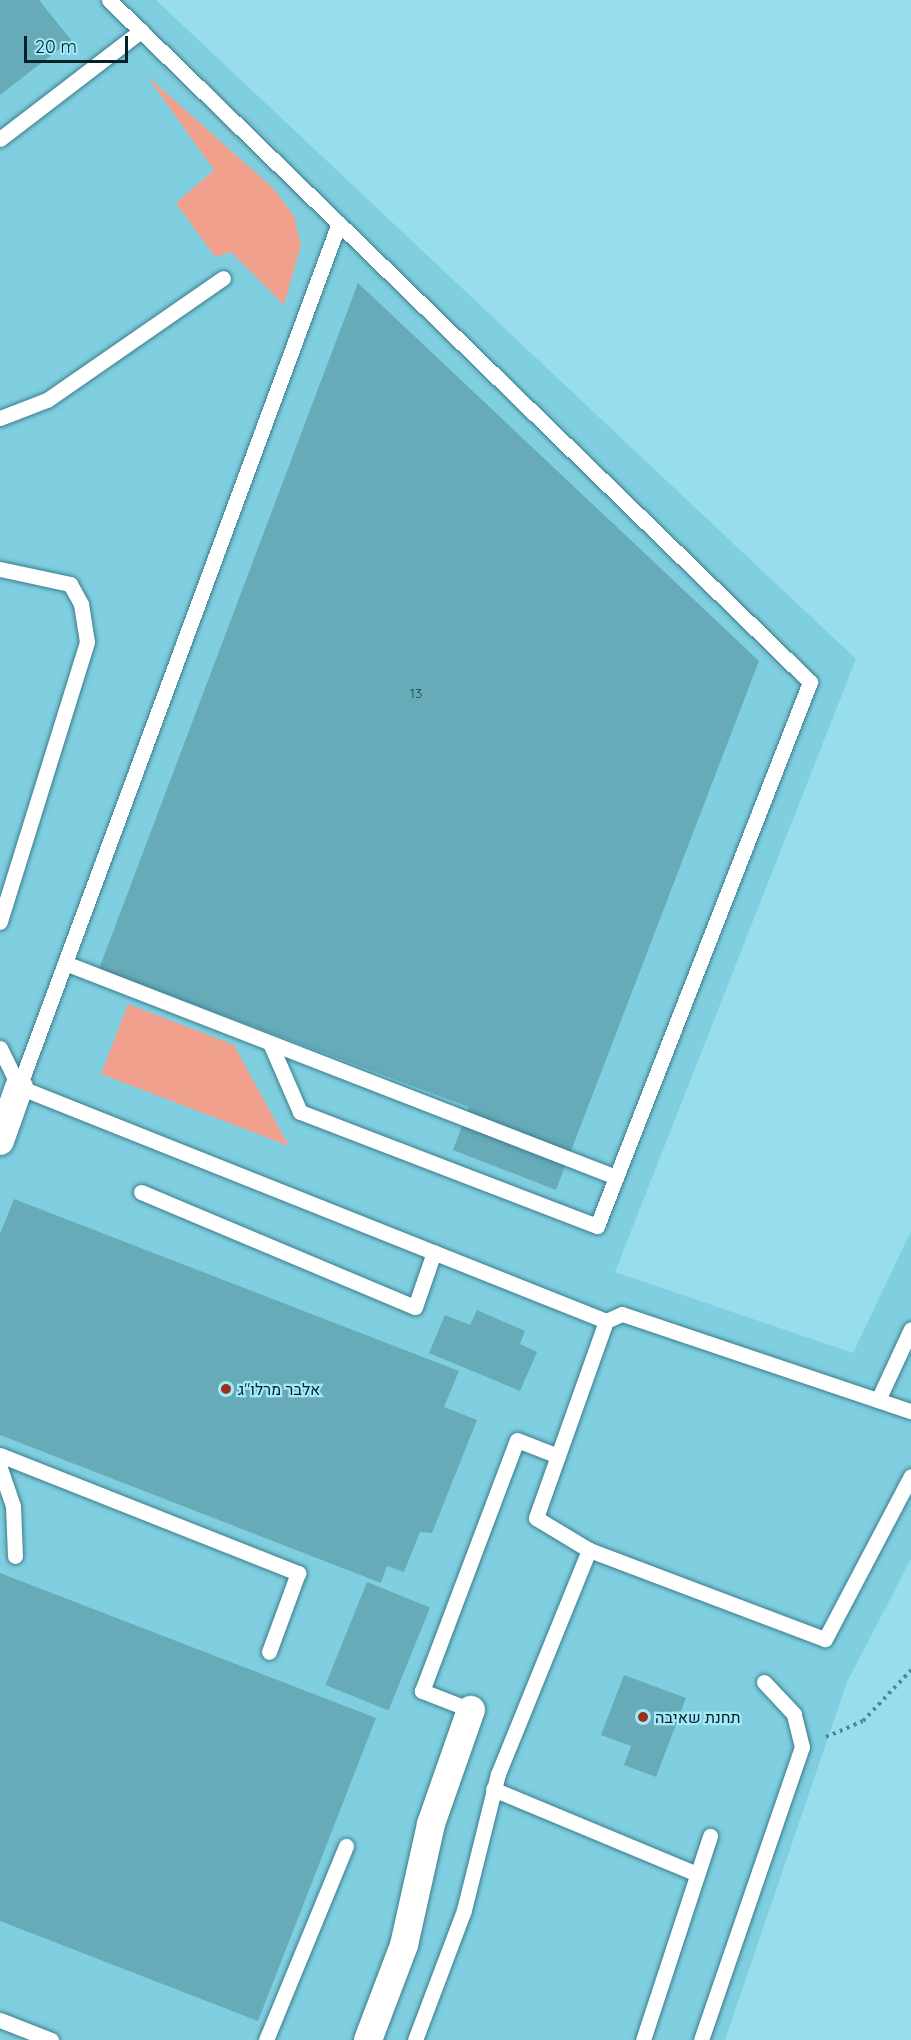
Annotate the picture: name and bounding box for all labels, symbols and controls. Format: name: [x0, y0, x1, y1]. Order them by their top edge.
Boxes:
scale bar: [27, 24, 130, 62]
text: 20 m: [35, 35, 77, 58]
house number: 13: [410, 685, 422, 701]
place label: אלבר מרלו"ג: [238, 1379, 320, 1399]
marker: אלבר מרלו"ג: [219, 1382, 233, 1396]
place label: תחנת שאיבה: [655, 1707, 740, 1727]
marker: תחנת שאיבה: [636, 1710, 650, 1724]

